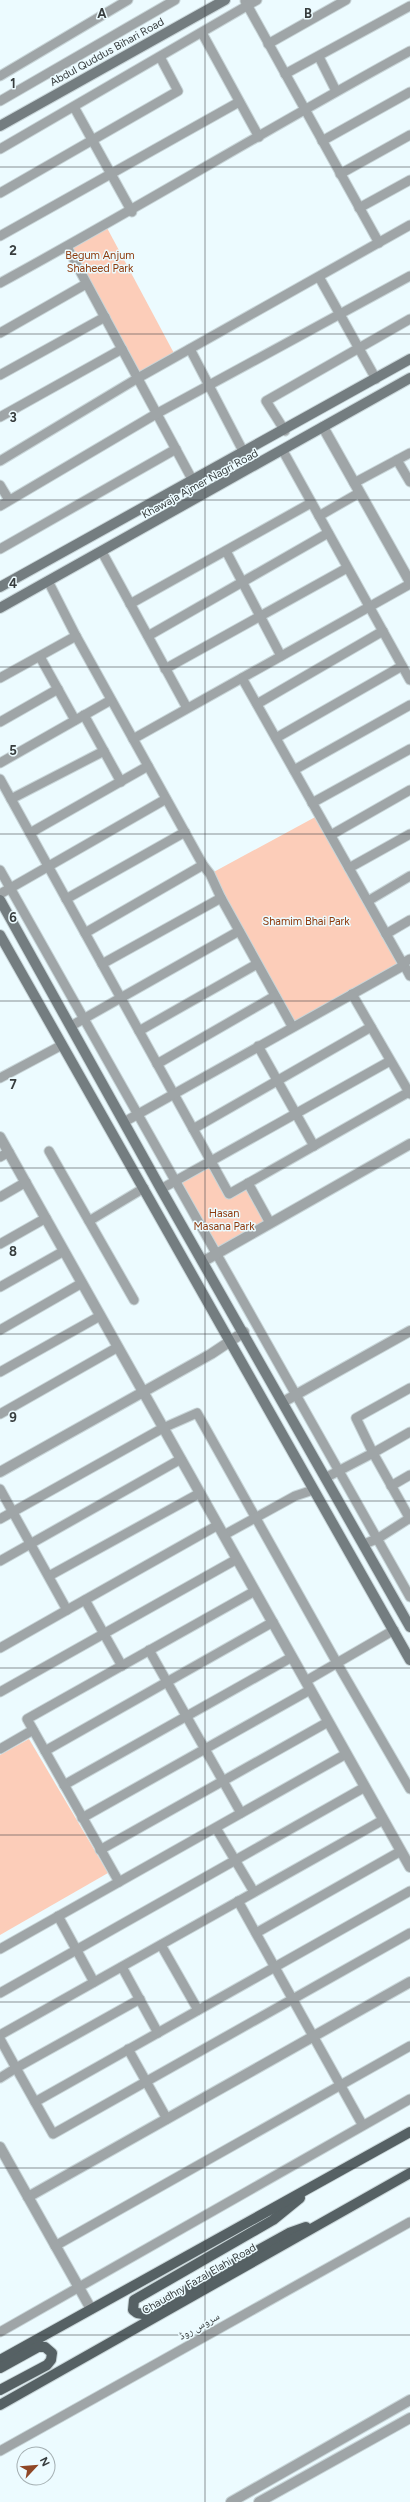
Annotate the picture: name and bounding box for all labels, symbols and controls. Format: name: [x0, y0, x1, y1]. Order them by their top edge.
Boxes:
text: B: [304, 6, 312, 21]
street label: Abdul Quddus Bihari Road: [48, 15, 166, 89]
text: 1: [10, 76, 16, 91]
text: 2: [9, 243, 17, 258]
park label: Begum Anjum Shaheed Park: [65, 249, 135, 275]
text: 3: [9, 410, 17, 425]
street label: Khawaja Ajmer Nagri Road: [140, 447, 260, 521]
text: 4: [9, 576, 17, 591]
text: 5: [9, 743, 17, 758]
text: 6: [9, 910, 17, 925]
park label: Shamim Bhai Park: [262, 915, 350, 928]
text: 7: [9, 1077, 17, 1092]
park label: Hasan Masana Park: [193, 1207, 255, 1233]
text: 8: [9, 1244, 17, 1259]
text: 9: [9, 1410, 17, 1425]
street label: Chaudhry Fazal Elahi Road: [140, 2241, 258, 2317]
street label: سروس روڈ: [176, 2309, 222, 2343]
north arrow: [16, 2446, 56, 2486]
text: N: [37, 2455, 52, 2469]

